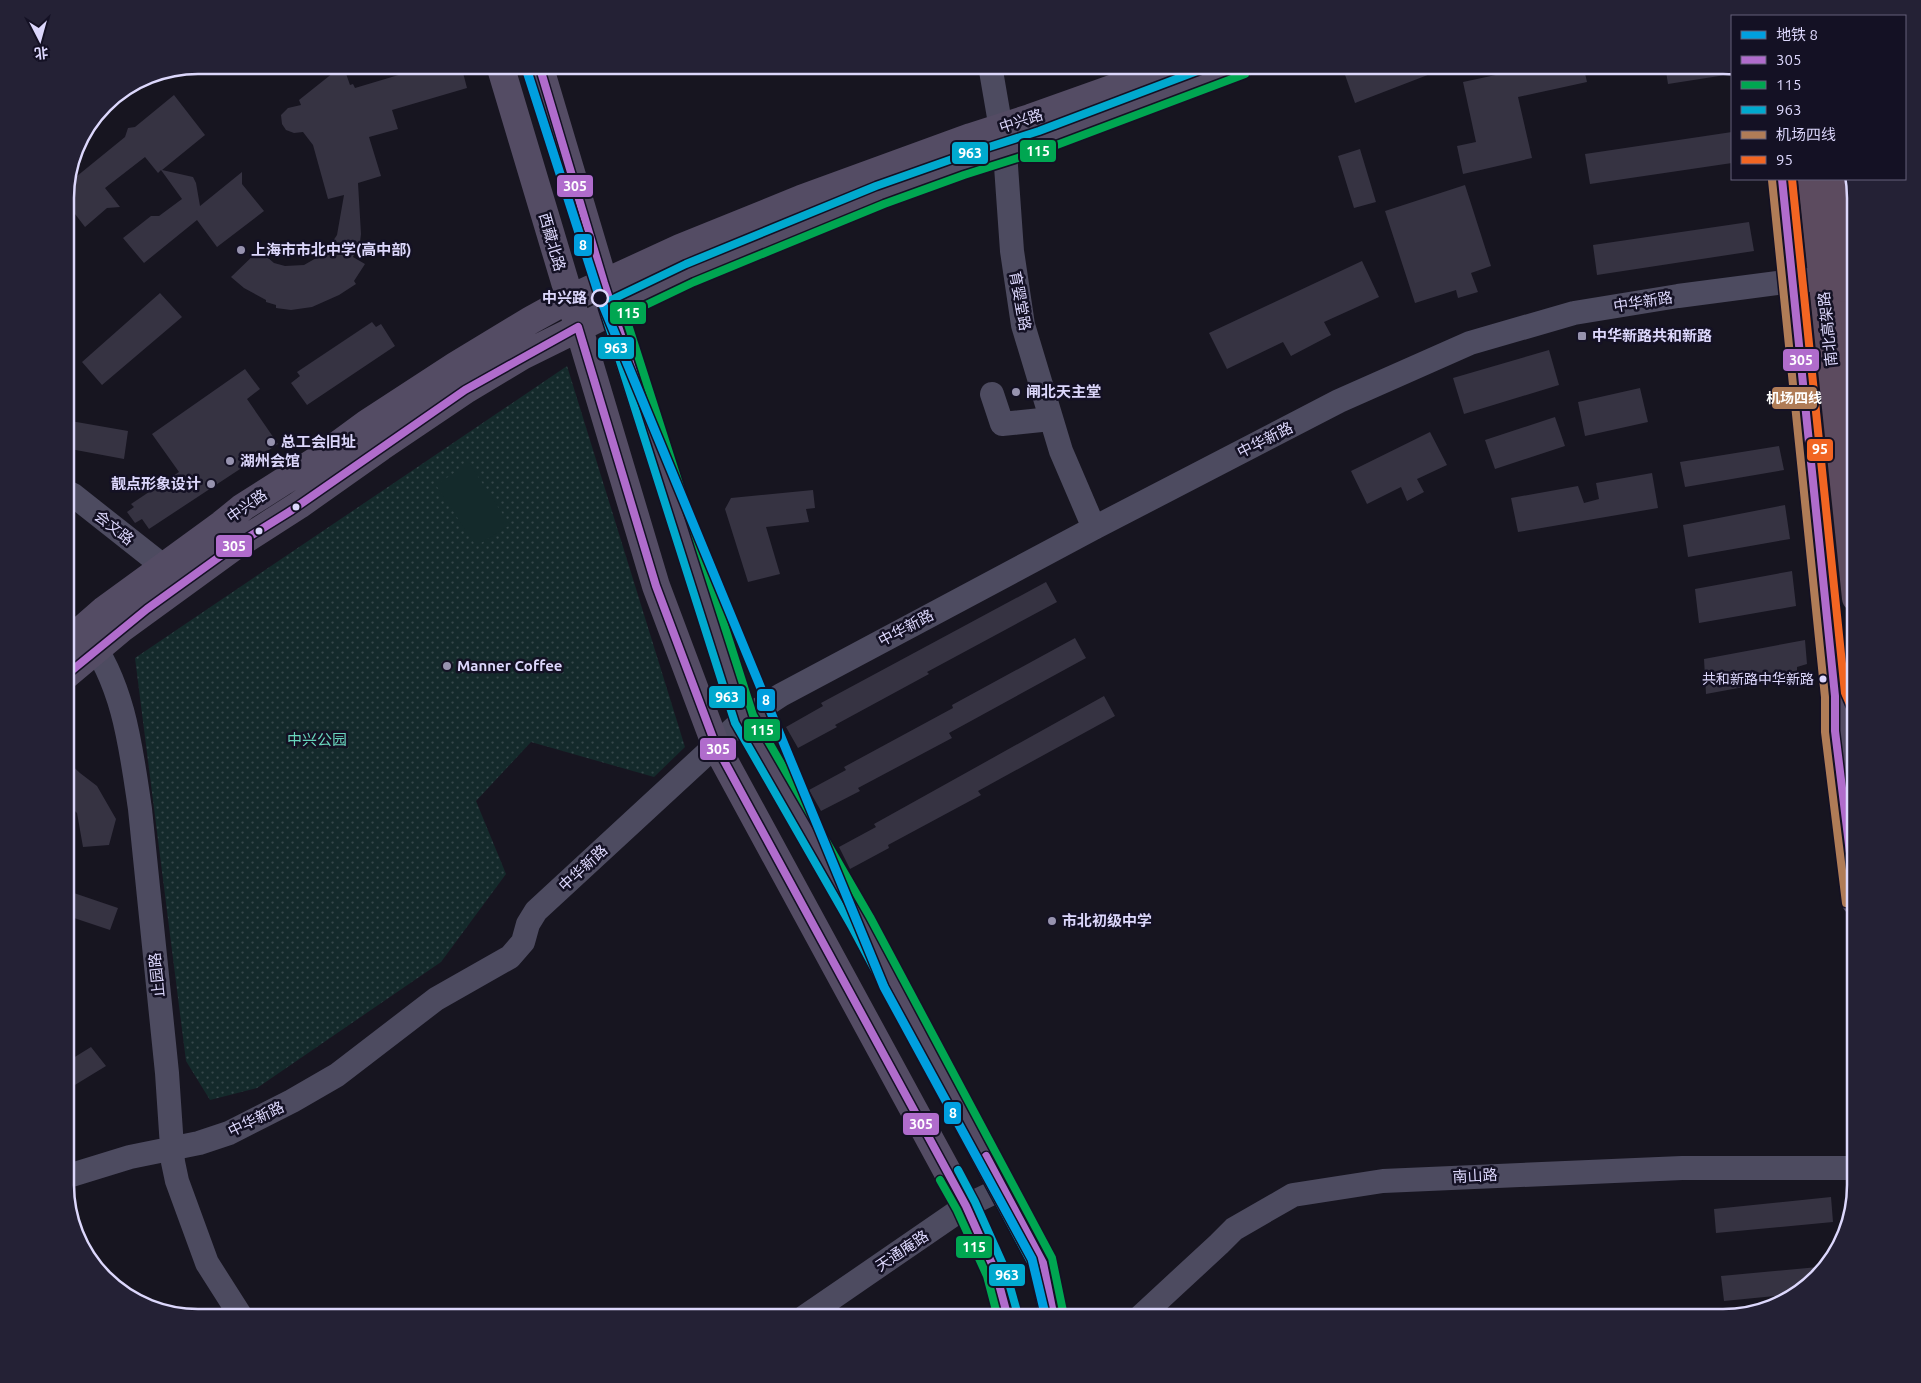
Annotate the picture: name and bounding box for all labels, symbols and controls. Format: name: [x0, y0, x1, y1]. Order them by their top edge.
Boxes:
north arrow: [15, 15, 65, 65]
legend: [1731, 15, 1906, 180]
text: 地铁 8: [1776, 26, 1818, 43]
text: 北: [34, 44, 49, 62]
text: 305: [1776, 51, 1801, 68]
text: 115: [1776, 76, 1801, 93]
text: 963: [1776, 101, 1801, 118]
street label: 中兴路: [997, 105, 1045, 136]
text: 机场四线: [1776, 126, 1836, 143]
line badge: 115: [1019, 139, 1057, 163]
line badge: 963: [951, 141, 989, 165]
text: 115: [1026, 143, 1050, 159]
text: 963: [958, 145, 982, 161]
text: 95: [1776, 151, 1793, 168]
line badge: 305: [556, 174, 594, 198]
text: 305: [563, 178, 587, 194]
street label: 西藏北路: [536, 211, 569, 273]
line badge: 8: [573, 233, 593, 257]
text: 8: [579, 237, 587, 253]
place label: 上海市市北中学(高中部): [251, 241, 411, 258]
marker: 上海市市北中学(高中部): [235, 244, 247, 256]
street label: 育婴堂路: [1007, 270, 1034, 332]
street label: 中华新路: [1612, 288, 1674, 315]
place label: 中兴路: [542, 289, 587, 306]
marker: 中兴路: [591, 289, 609, 307]
street label: 南北高架路: [1815, 291, 1840, 367]
line badge: 115: [609, 301, 647, 325]
text: 115: [616, 305, 640, 321]
place label: 中华新路共和新路: [1592, 327, 1712, 344]
marker: 中华新路共和新路: [1576, 330, 1588, 342]
line badge: 963: [597, 336, 635, 360]
text: 963: [604, 340, 628, 356]
line badge: 305: [1782, 348, 1820, 372]
text: 305: [1789, 352, 1813, 368]
place label: 闸北天主堂: [1026, 383, 1101, 400]
marker: 闸北天主堂: [1010, 386, 1022, 398]
line badge: 机场四线: [1771, 386, 1818, 410]
text: 机场四线: [1766, 390, 1822, 406]
street label: 中华新路: [1234, 418, 1295, 461]
place label: 总工会旧址: [281, 433, 356, 450]
marker: 总工会旧址: [265, 436, 277, 448]
line badge: 95: [1806, 438, 1834, 462]
text: 95: [1812, 441, 1828, 457]
place label: 湖州会馆: [240, 452, 300, 469]
marker: 湖州会馆: [224, 455, 236, 467]
place label: 靓点形象设计: [111, 475, 201, 492]
marker: 靓点形象设计: [205, 478, 217, 490]
street label: 中兴路: [223, 486, 270, 525]
unlabelled marker: [291, 502, 301, 512]
street label: 会文路: [91, 507, 137, 548]
unlabelled marker: [254, 526, 264, 536]
line badge: 305: [215, 534, 253, 558]
text: 305: [222, 538, 246, 554]
street label: 中华新路: [875, 606, 936, 649]
place label: Manner Coffee: [457, 657, 562, 674]
marker: Manner Coffee: [441, 660, 453, 672]
place label: 共和新路中华新路: [1702, 671, 1814, 687]
marker: 共和新路中华新路: [1818, 674, 1828, 684]
line badge: 963: [708, 685, 746, 709]
line badge: 8: [756, 688, 776, 712]
text: 963: [715, 689, 739, 705]
text: 8: [762, 692, 770, 708]
line badge: 115: [743, 718, 781, 742]
text: 115: [750, 722, 774, 738]
park label: 中兴公园: [287, 731, 347, 748]
line badge: 305: [699, 737, 737, 761]
text: 305: [706, 741, 730, 757]
street label: 中华新路: [555, 841, 610, 894]
place label: 市北初级中学: [1062, 912, 1152, 929]
marker: 市北初级中学: [1046, 915, 1058, 927]
street label: 止园路: [146, 952, 167, 998]
street label: 中华新路: [225, 1098, 286, 1139]
line badge: 8: [943, 1101, 962, 1125]
text: 8: [949, 1105, 957, 1121]
line badge: 305: [902, 1112, 940, 1136]
text: 305: [909, 1116, 933, 1132]
street label: 南山路: [1452, 1166, 1498, 1185]
street label: 天通庵路: [872, 1227, 931, 1274]
line badge: 115: [955, 1235, 993, 1259]
text: 115: [962, 1239, 986, 1255]
line badge: 963: [988, 1263, 1026, 1287]
text: 963: [995, 1267, 1019, 1283]

